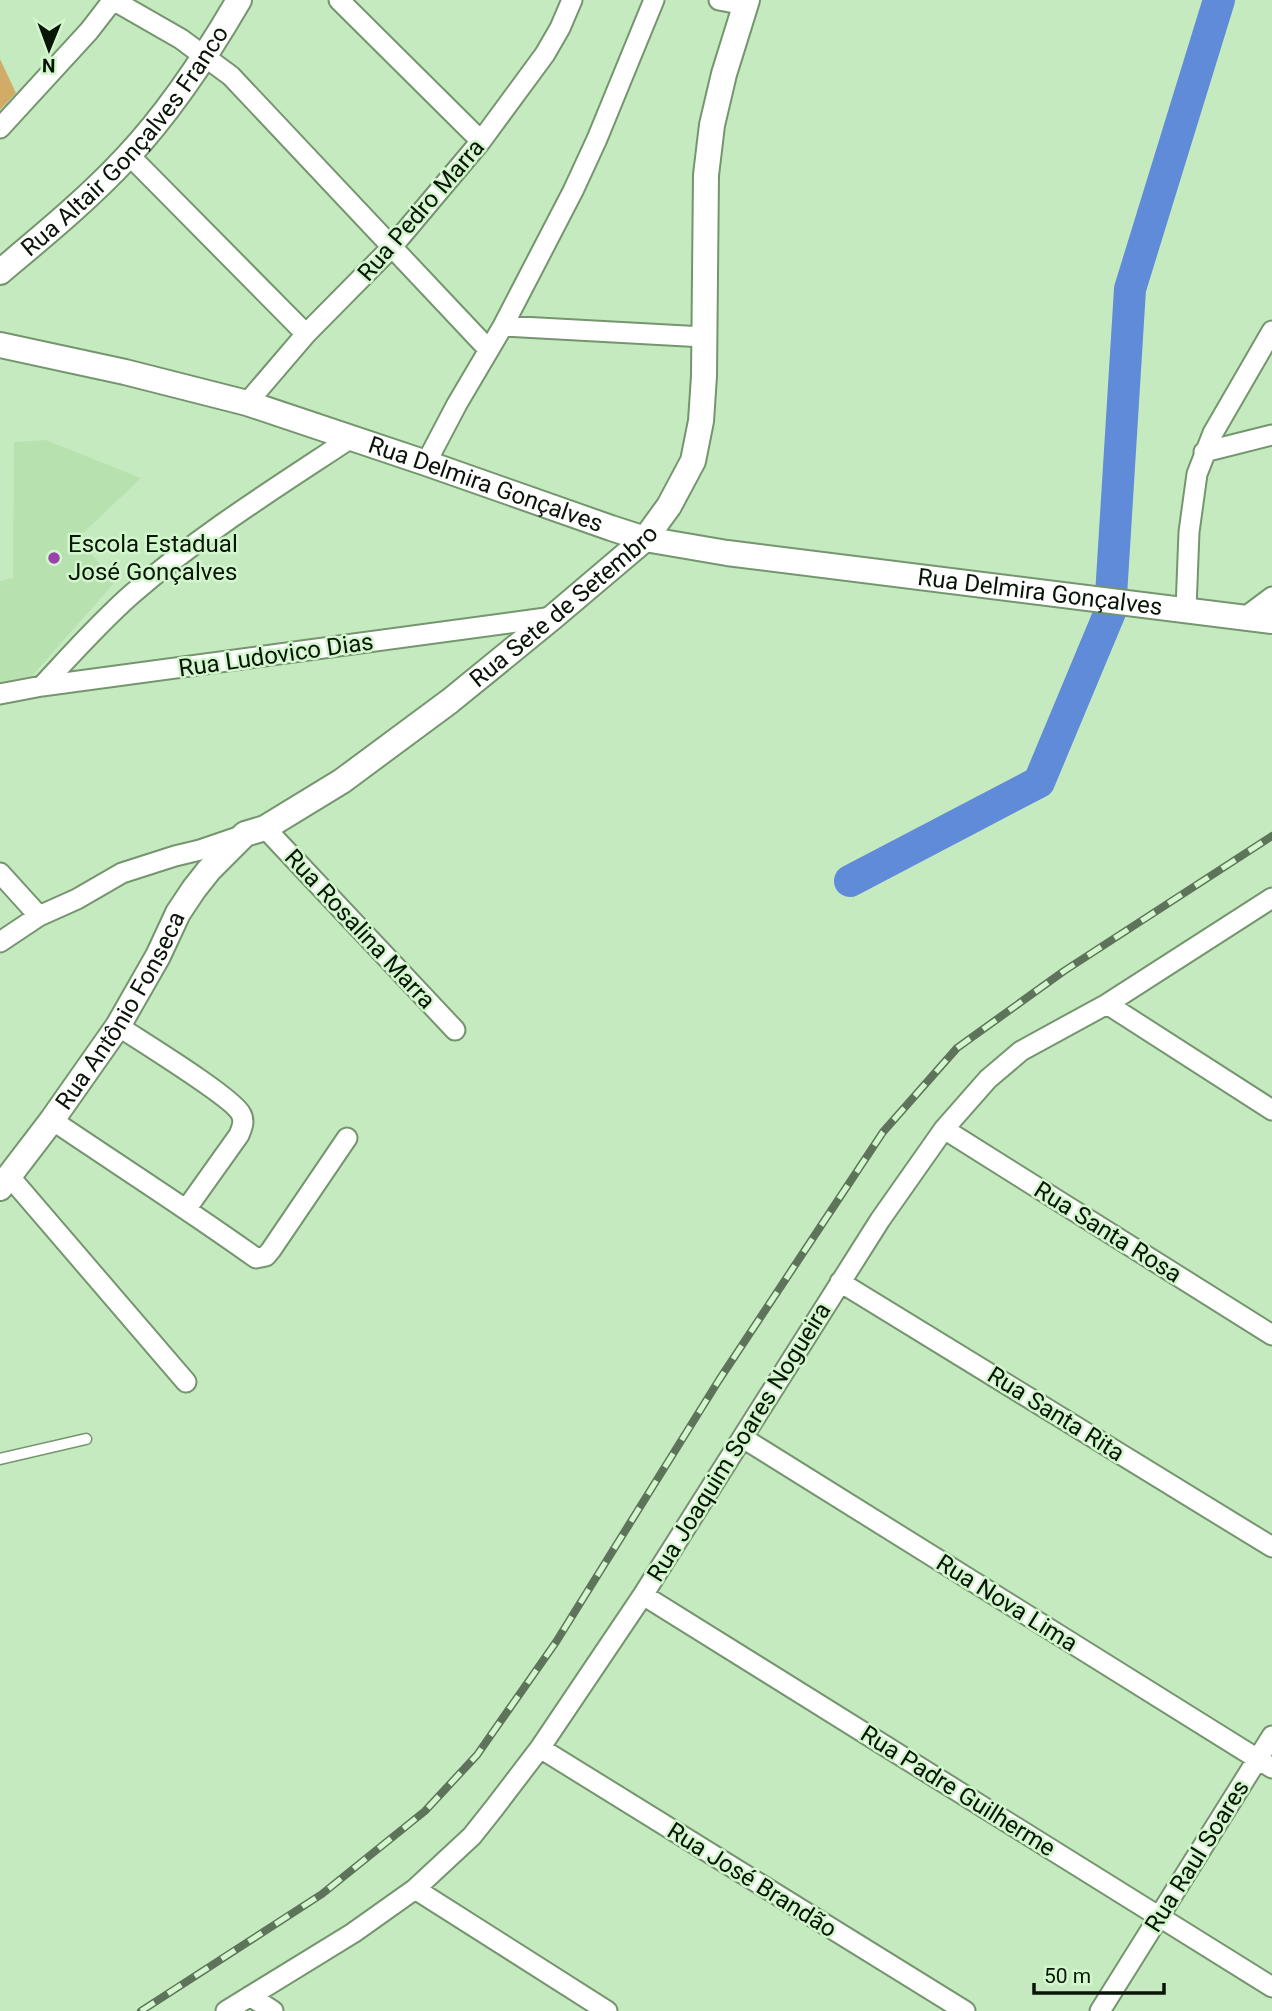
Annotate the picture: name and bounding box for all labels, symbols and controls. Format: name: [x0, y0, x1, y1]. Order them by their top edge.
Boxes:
north arrow: [14, 14, 84, 84]
street label: Rua Altair Gonçalves Franco: [16, 21, 234, 262]
text: N: [42, 54, 56, 77]
street label: Rua Pedro Marra: [352, 133, 490, 287]
street label: Rua Delmira Gonçalves: [365, 431, 607, 538]
street label: Rua Sete de Setembro: [464, 520, 664, 693]
place label: Escola Estadual José Gonçalves: [68, 530, 238, 586]
marker: Escola Estadual José Gonçalves: [46, 550, 62, 566]
street label: Rua Delmira Gonçalves: [916, 563, 1164, 621]
street label: Rua Ludovico Dias: [177, 627, 375, 683]
street label: Rua Rosalina Marra: [279, 843, 441, 1015]
street label: Rua Antônio Fonseca: [50, 907, 191, 1115]
street label: Rua Santa Rosa: [1029, 1176, 1187, 1288]
street label: Rua Joaquim Soares Nogueira: [641, 1297, 837, 1587]
street label: Rua Santa Rita: [982, 1361, 1130, 1467]
street label: Rua Nova Lima: [931, 1548, 1083, 1658]
street label: Rua Padre Guilherme: [855, 1720, 1061, 1862]
street label: Rua Raul Soares: [1139, 1775, 1255, 1937]
street label: Rua José Brandão: [662, 1817, 842, 1943]
scale bar: [1034, 1952, 1164, 1996]
text: 50 m: [1044, 1964, 1091, 1988]

